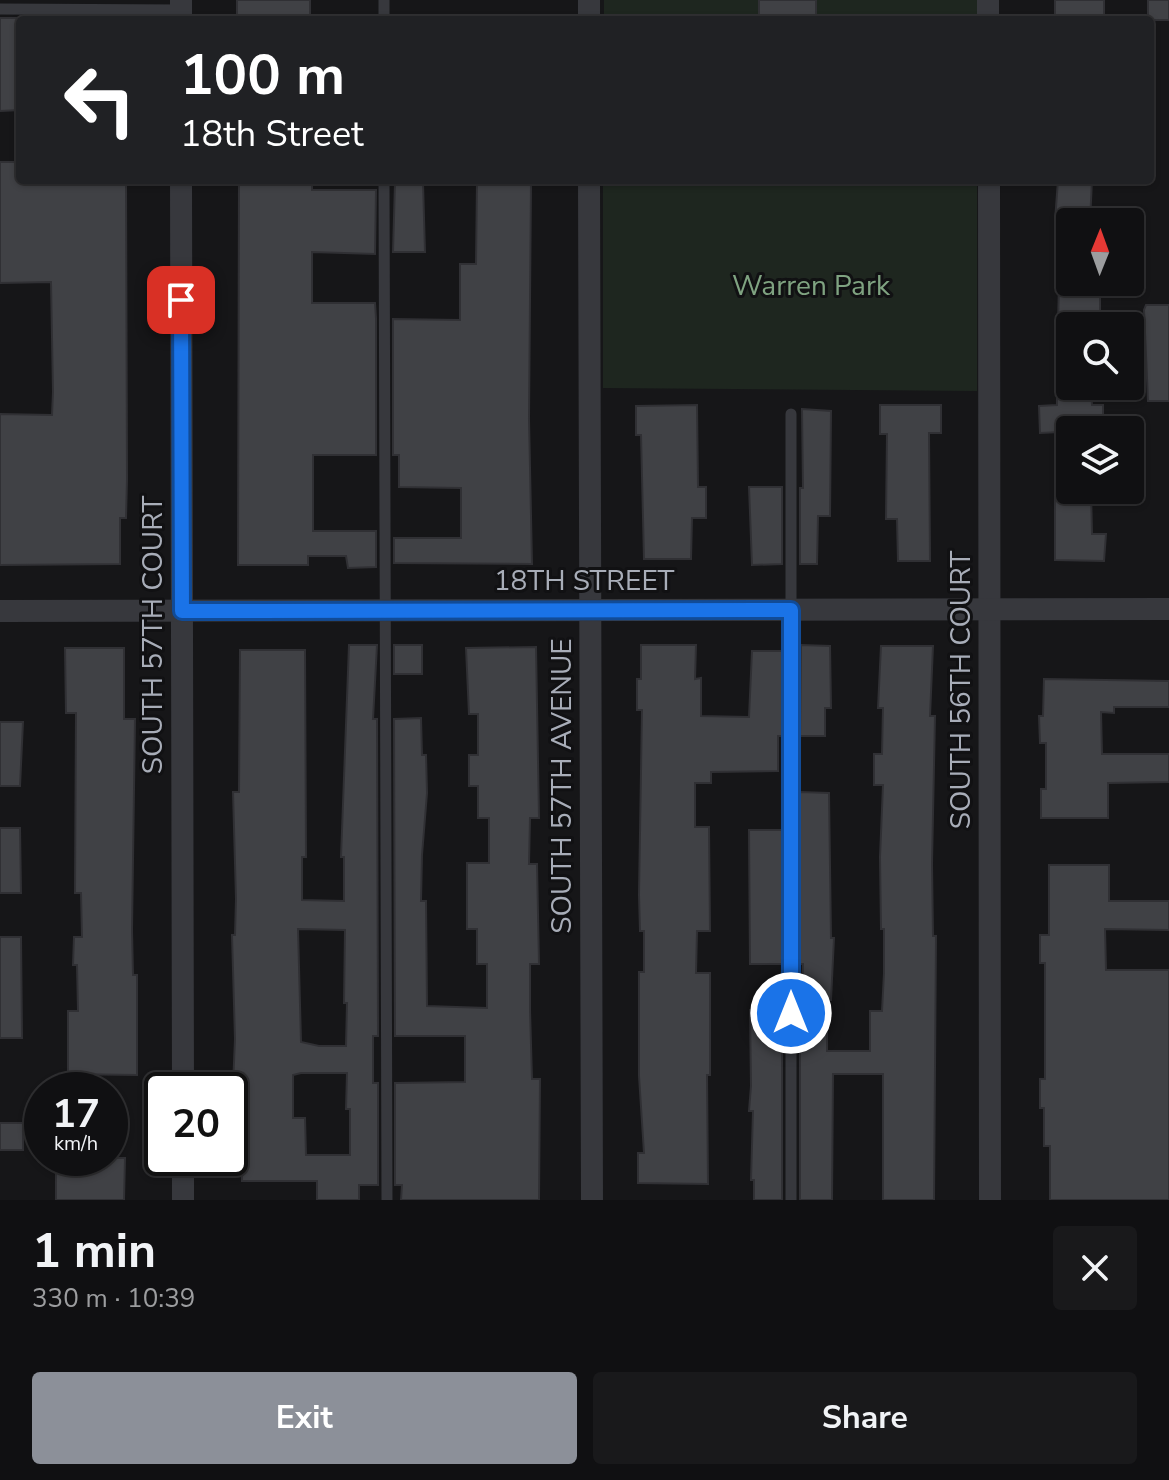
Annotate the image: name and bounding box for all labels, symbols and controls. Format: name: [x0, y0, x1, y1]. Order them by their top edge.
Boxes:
text: 100 m: [180, 37, 345, 114]
icon: left: [48, 48, 152, 152]
text: 18th Street: [180, 110, 364, 159]
north arrow: [1056, 208, 1144, 296]
map controls: [1056, 208, 1144, 504]
pin: [147, 266, 215, 334]
park label: Warren Park: [732, 267, 891, 305]
icon: arrive: [159, 278, 203, 322]
button: search: [1056, 312, 1144, 400]
button: layers: [1056, 416, 1144, 504]
street label: SOUTH 57TH COURT: [134, 496, 172, 774]
street label: SOUTH 56TH COURT: [942, 551, 980, 829]
street label: 18TH STREET: [494, 562, 674, 600]
street label: SOUTH 57TH AVENUE: [543, 638, 581, 934]
position arrow: [749, 971, 833, 1055]
speed limit sign: 20: [144, 1072, 248, 1176]
text: 17: [52, 1087, 100, 1141]
text: km/h: [54, 1130, 98, 1157]
text: 1 min: [32, 1218, 156, 1284]
button: close: [1053, 1226, 1137, 1310]
text: 330 m · 10:39: [32, 1281, 195, 1316]
button: Exit: [32, 1372, 577, 1464]
button: Share: [593, 1372, 1137, 1464]

